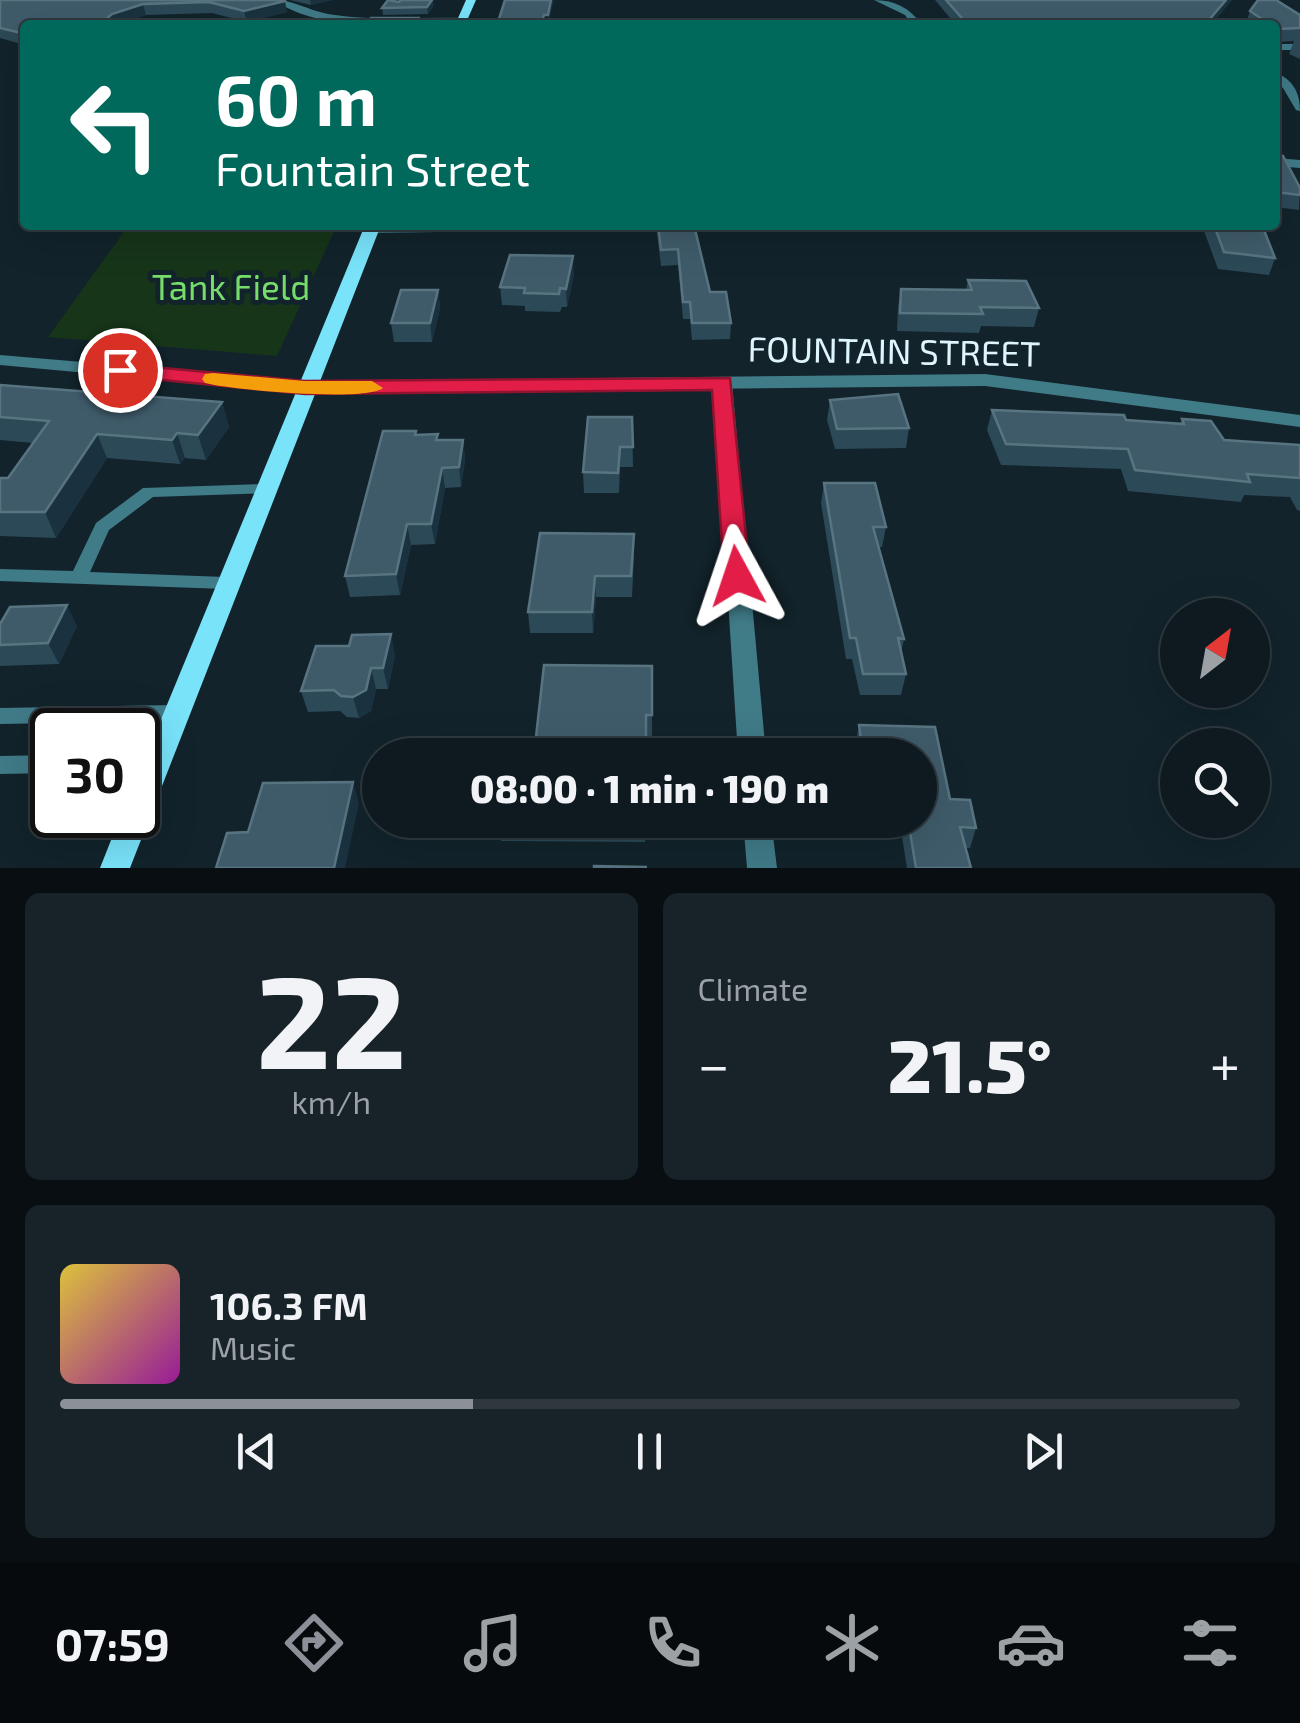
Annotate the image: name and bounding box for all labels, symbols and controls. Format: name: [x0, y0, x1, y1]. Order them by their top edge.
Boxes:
text: 60 m: [215, 56, 377, 140]
icon: left: [50, 60, 180, 190]
text: Fountain Street: [215, 141, 530, 195]
park label: Tank Field: [152, 265, 310, 307]
street label: FOUNTAIN STREET: [747, 326, 1041, 374]
pin: [78, 328, 163, 413]
icon: arrive: [93, 343, 148, 398]
position arrow: [685, 524, 789, 628]
north arrow: [1160, 598, 1270, 708]
map controls: [1160, 598, 1270, 838]
speed limit sign: 30: [30, 708, 160, 838]
button: search: [1160, 728, 1270, 838]
text: 08:00 · 1 min · 190 m: [470, 765, 829, 811]
text: 22: [256, 939, 407, 1095]
text: Climate: [698, 969, 808, 1007]
text: 21.5°: [888, 1018, 1052, 1108]
text: −: [698, 1030, 730, 1096]
text: +: [1210, 1030, 1240, 1096]
text: km/h: [292, 1082, 371, 1120]
text: 106.3 FM: [210, 1282, 368, 1328]
text: Music: [210, 1328, 296, 1366]
icon: previous: [229, 1424, 284, 1479]
icon: pause: [622, 1424, 677, 1479]
icon: next: [1016, 1424, 1071, 1479]
icon: directions: [279, 1608, 349, 1678]
icon: music: [458, 1608, 528, 1678]
icon: phone: [638, 1608, 708, 1678]
icon: climate: [817, 1608, 887, 1678]
icon: car: [996, 1608, 1066, 1678]
icon: filters: [1175, 1608, 1245, 1678]
text: 07:59: [55, 1616, 170, 1670]

